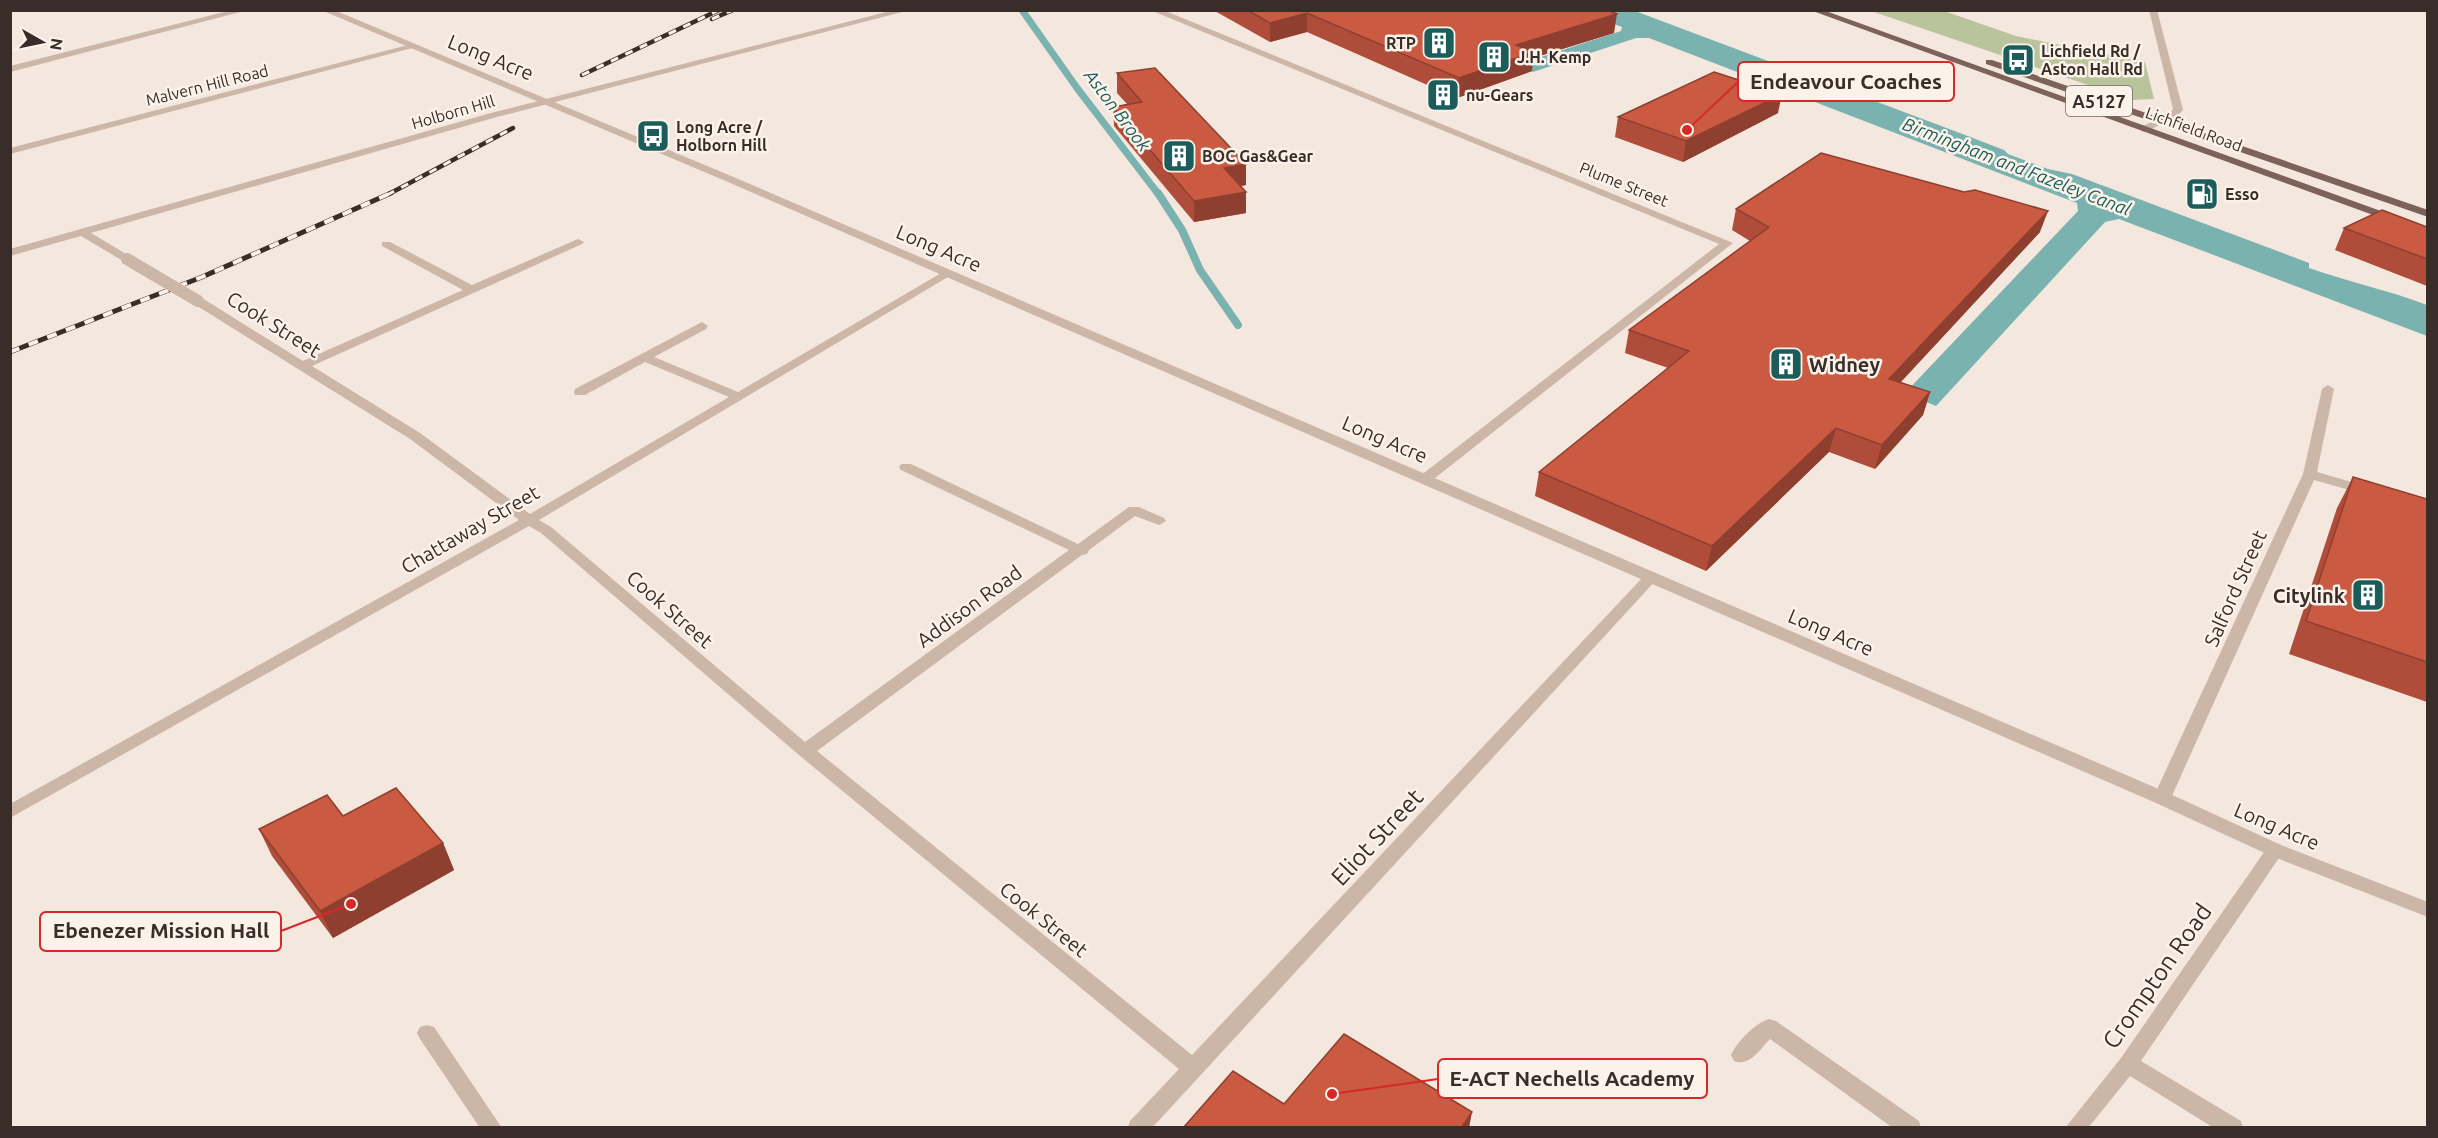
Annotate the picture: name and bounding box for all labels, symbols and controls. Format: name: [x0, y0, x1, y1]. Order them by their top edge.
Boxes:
north arrow: [12, 12, 72, 72]
building icon: RTP: [1421, 25, 1457, 61]
street label: Long Acre: [445, 29, 537, 85]
place label: RTP: [1386, 34, 1416, 52]
text: N: [47, 37, 67, 52]
building icon: J.H. Kemp: [1476, 39, 1512, 75]
bus stop icon: Lichfield Rd / Aston Hall Rd: [2000, 42, 2036, 78]
place label: Lichfield Rd / Aston Hall Rd: [2041, 42, 2143, 78]
place label: J.H. Kemp: [1517, 48, 1591, 66]
street label: Malvern Hill Road: [144, 61, 270, 109]
callout: Endeavour Coaches: [1738, 62, 1954, 101]
water label: Aston Brook: [1080, 65, 1156, 155]
text: Endeavour Coaches: [1750, 69, 1942, 93]
building icon: nu-Gears: [1425, 77, 1461, 113]
place label: nu-Gears: [1466, 86, 1533, 104]
road number: A5127: [2066, 86, 2132, 116]
street label: Holborn Hill: [409, 92, 497, 132]
street label: Lichfield Road: [2143, 103, 2245, 155]
water label: Birmingham and Fazeley Canal: [1900, 113, 2134, 219]
bus stop icon: Long Acre / Holborn Hill: [635, 118, 671, 154]
place label: Long Acre / Holborn Hill: [676, 118, 767, 154]
building icon: BOC Gas&Gear: [1161, 138, 1197, 174]
place label: BOC Gas&Gear: [1202, 147, 1314, 165]
street label: Plume Street: [1577, 158, 1672, 210]
fuel station icon: Esso: [2184, 176, 2220, 212]
place label: Esso: [2225, 185, 2259, 203]
street label: Long Acre: [893, 220, 985, 276]
street label: Cook Street: [223, 286, 325, 362]
building icon: Widney: [1768, 346, 1804, 382]
place label: Widney: [1809, 353, 1880, 376]
street label: Long Acre: [1339, 411, 1431, 467]
street label: Chattaway Street: [397, 480, 543, 578]
street label: Salford Street: [2199, 526, 2271, 650]
street label: Addison Road: [912, 560, 1026, 652]
street label: Cook Street: [622, 565, 718, 653]
building icon: Citylink: [2350, 577, 2386, 613]
place label: Citylink: [2273, 584, 2345, 607]
street label: Long Acre: [1785, 604, 1877, 660]
street label: Eliot Street: [1326, 783, 1429, 891]
street label: Long Acre: [2231, 798, 2323, 854]
street label: Cook Street: [996, 877, 1093, 961]
street label: Crompton Road: [2097, 898, 2217, 1054]
callout: Ebenezer Mission Hall: [40, 912, 281, 951]
text: Ebenezer Mission Hall: [53, 918, 269, 942]
callout: E-ACT Nechells Academy: [1438, 1059, 1707, 1098]
text: E-ACT Nechells Academy: [1450, 1066, 1694, 1090]

